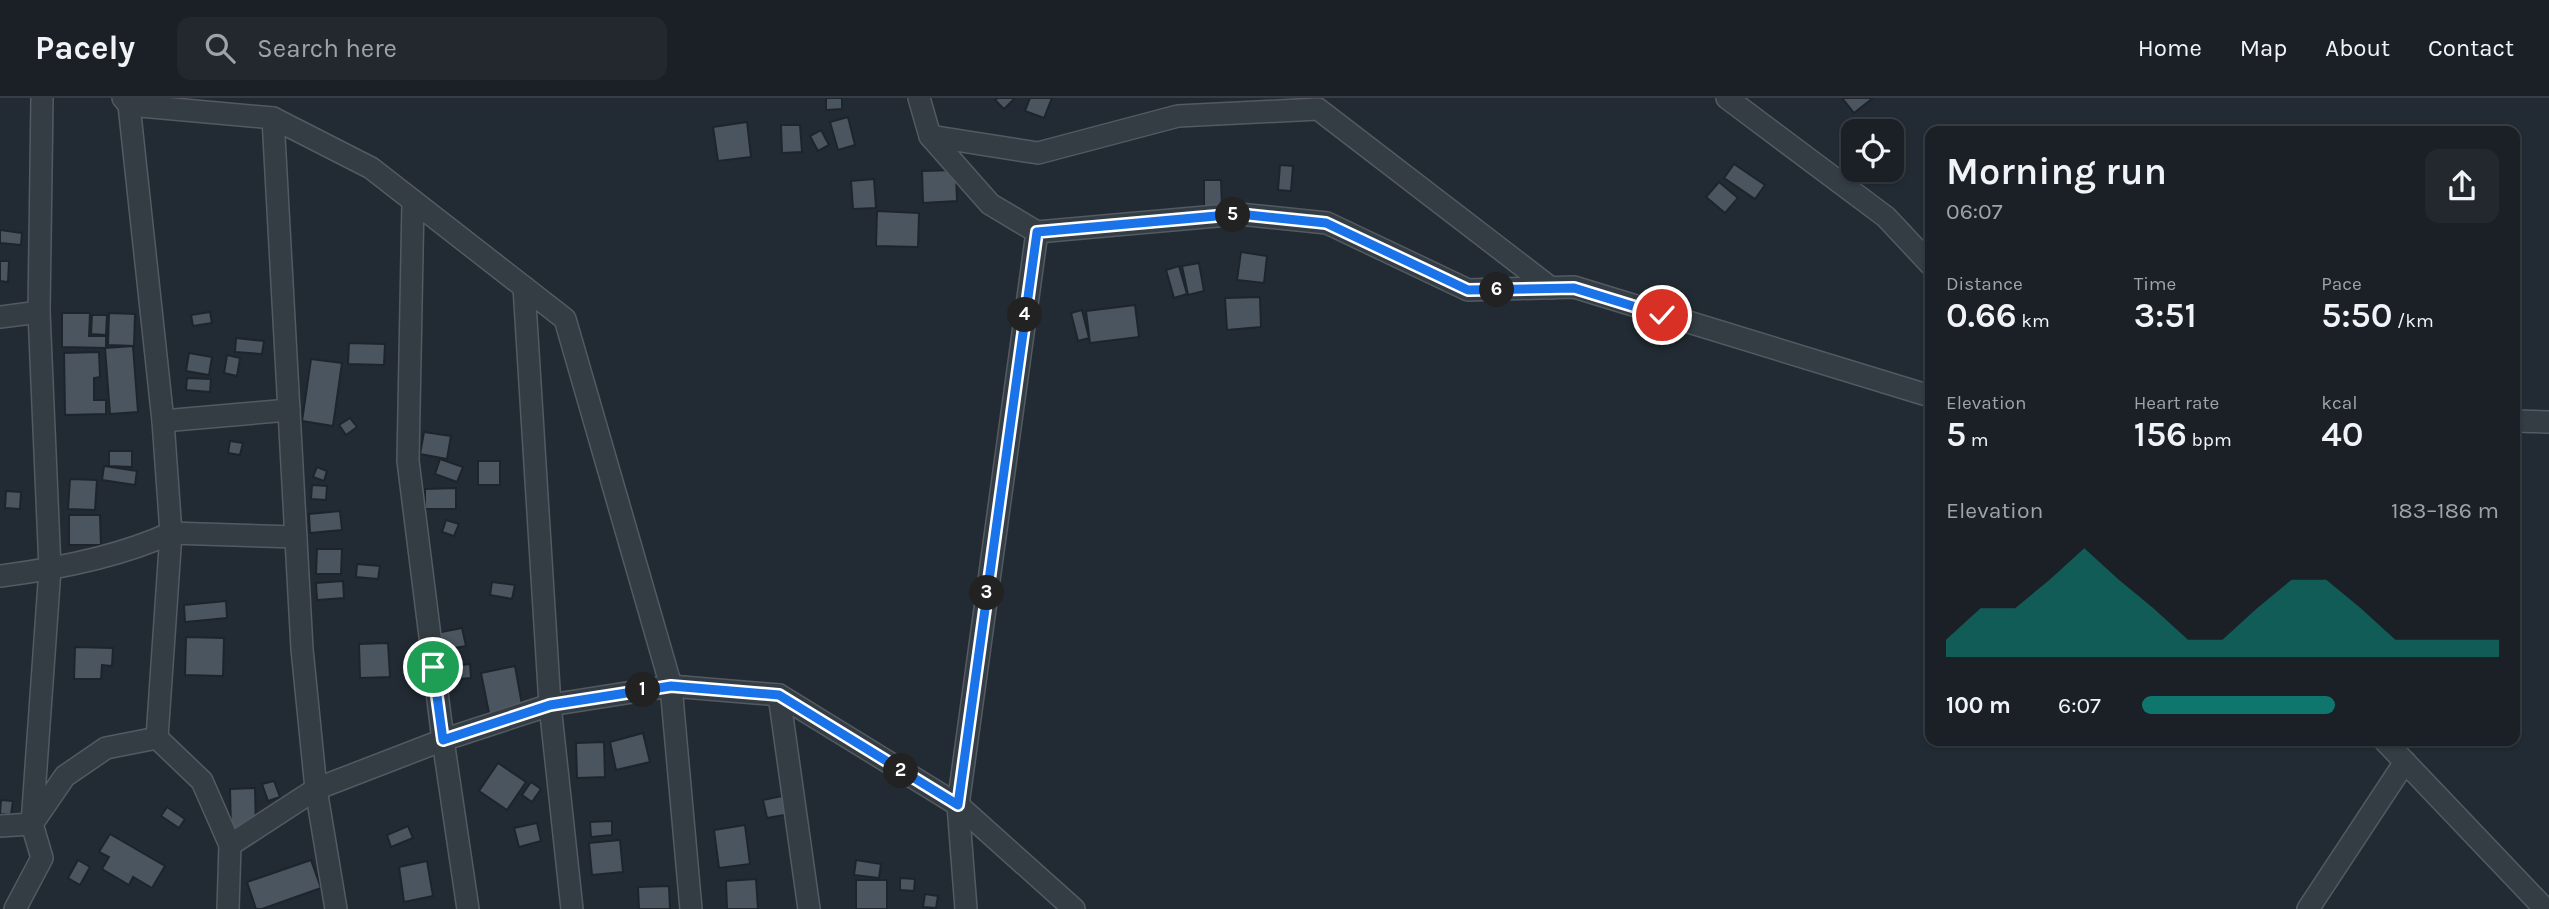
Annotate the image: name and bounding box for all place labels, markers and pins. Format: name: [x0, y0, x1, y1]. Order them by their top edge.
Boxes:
pin: 5: [1216, 198, 1250, 232]
pin: 6: [1480, 272, 1514, 308]
pin: [1632, 285, 1692, 345]
pin: 4: [1007, 298, 1042, 332]
pin: 3: [970, 575, 1004, 610]
pin: [403, 637, 463, 697]
pin: 1: [626, 672, 660, 708]
pin: 2: [884, 754, 918, 788]

